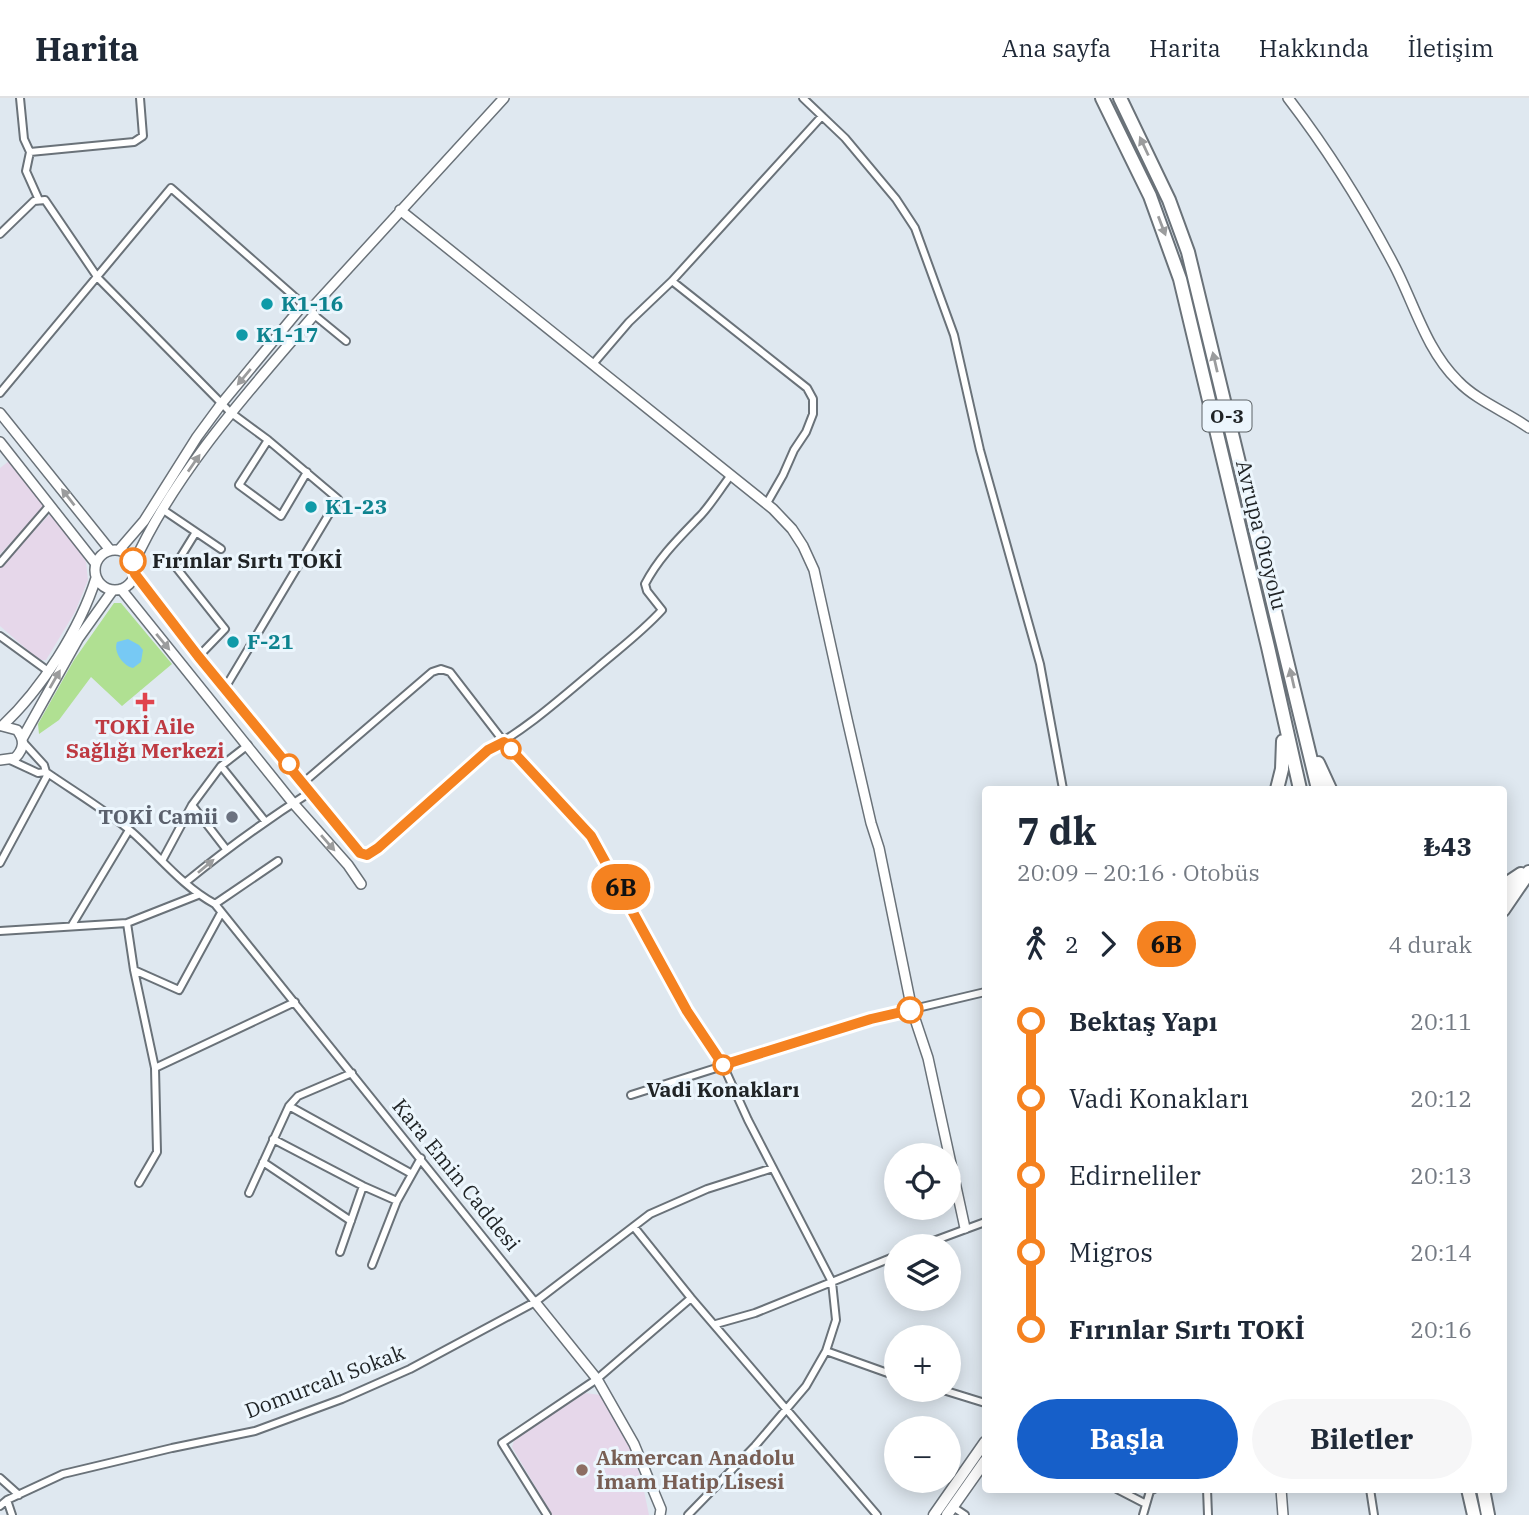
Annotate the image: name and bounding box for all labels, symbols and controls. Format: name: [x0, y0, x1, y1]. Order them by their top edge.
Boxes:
text: Harita: [35, 27, 139, 70]
text: Ana sayfa: [1002, 32, 1111, 64]
text: Harita: [1149, 32, 1221, 64]
text: Hakkında: [1259, 32, 1369, 64]
text: İletişim: [1407, 32, 1494, 64]
one-way arrow: [1138, 136, 1150, 156]
one-way arrow: [1156, 216, 1167, 237]
place label: K1-16: [281, 289, 343, 317]
marker: K1-16: [259, 296, 275, 312]
place label: K1-17: [256, 320, 318, 348]
marker: K1-17: [234, 327, 250, 343]
one-way arrow: [1209, 351, 1220, 373]
one-way arrow: [237, 368, 252, 385]
road number: O-3: [1202, 400, 1252, 432]
one-way arrow: [187, 454, 201, 472]
street label: Avrupa Otoyolu: [1230, 457, 1294, 613]
one-way arrow: [61, 488, 76, 506]
place label: K1-23: [325, 492, 387, 520]
marker: K1-23: [303, 499, 319, 515]
place label: Fırınlar Sırtı TOKİ: [152, 546, 342, 574]
marker: Fırınlar Sırtı TOKİ: [120, 548, 146, 574]
place label: F-21: [247, 627, 294, 655]
one-way arrow: [155, 634, 170, 651]
marker: F-21: [225, 634, 241, 650]
one-way arrow: [1286, 667, 1297, 689]
one-way arrow: [49, 670, 61, 689]
marker: TOKİ Aile Sağlığı Merkezi: [135, 692, 155, 712]
place label: TOKİ Aile Sağlığı Merkezi: [66, 712, 224, 764]
unlabelled marker: [501, 739, 521, 759]
unlabelled marker: [279, 754, 299, 774]
place label: TOKİ Camii: [98, 802, 218, 830]
text: 7 dk: [1017, 806, 1096, 855]
marker: TOKİ Camii: [224, 809, 240, 825]
text: ₺43: [1423, 829, 1472, 863]
one-way arrow: [320, 834, 336, 852]
text: 20:09 – 20:16 · Otobüs: [1017, 857, 1260, 887]
one-way arrow: [197, 858, 215, 873]
line badge: 6B: [590, 864, 652, 910]
text: 6B: [605, 871, 637, 903]
icon: walk: [1017, 925, 1055, 963]
icon: forward: [1089, 925, 1127, 963]
text: 6B: [1151, 928, 1182, 960]
text: 2: [1065, 929, 1079, 959]
text: 4 durak: [1388, 929, 1472, 959]
unlabelled marker: [897, 997, 923, 1023]
text: Bektaş Yapı: [1069, 1004, 1218, 1038]
text: 20:11: [1410, 1006, 1472, 1036]
marker: Vadi Konakları: [713, 1055, 733, 1075]
place label: Vadi Konakları: [647, 1075, 799, 1103]
text: Vadi Konakları: [1069, 1081, 1249, 1115]
text: 20:12: [1410, 1083, 1472, 1113]
street label: Kara Emin Caddesi: [387, 1092, 527, 1256]
map controls: [884, 1143, 961, 1493]
button: locate: [884, 1143, 961, 1220]
text: Edirneliler: [1069, 1158, 1201, 1192]
text: 20:13: [1410, 1160, 1472, 1190]
button: layers: [884, 1234, 961, 1311]
text: Migros: [1069, 1235, 1153, 1269]
text: 20:14: [1410, 1237, 1472, 1267]
text: Fırınlar Sırtı TOKİ: [1069, 1312, 1305, 1346]
text: 20:16: [1410, 1314, 1472, 1344]
button: +: [884, 1325, 961, 1402]
street label: Domurcalı Sokak: [241, 1337, 409, 1424]
button: Başla: [1017, 1399, 1238, 1479]
button: Biletler: [1252, 1399, 1472, 1479]
button: −: [884, 1416, 961, 1493]
place label: Akmercan Anadolu İmam Hatip Lisesi: [596, 1443, 795, 1495]
marker: Akmercan Anadolu İmam Hatip Lisesi: [574, 1462, 590, 1478]

